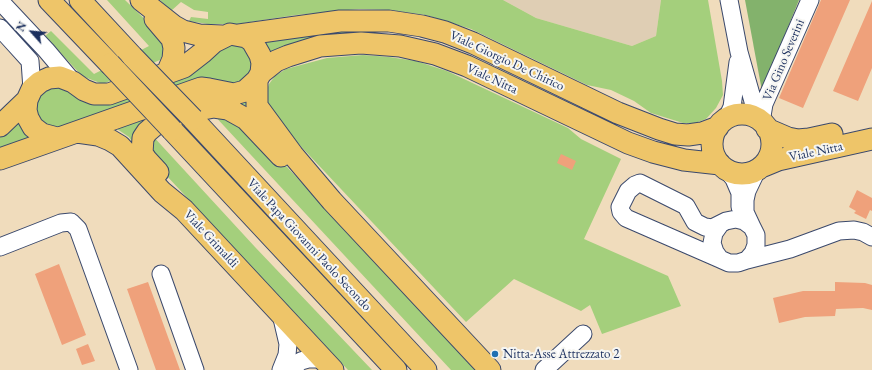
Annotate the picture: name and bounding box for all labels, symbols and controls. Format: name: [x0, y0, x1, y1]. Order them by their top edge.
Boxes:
north arrow: [12, 12, 52, 52]
street label: Via Gino Severini: [760, 17, 808, 103]
text: N: [13, 19, 30, 34]
street label: Viale Giorgio De Chirico: [447, 28, 567, 94]
street label: Viale Nitta: [464, 60, 520, 98]
street label: Viale Nitta: [788, 139, 844, 165]
street label: Viale Papa Giovanni Paolo Secondo: [244, 176, 374, 314]
street label: Viale Grimaldi: [180, 207, 242, 271]
place label: Nitta-Asse Attrezzato 2: [503, 346, 619, 362]
marker: Nitta-Asse Attrezzato 2: [490, 349, 500, 359]

